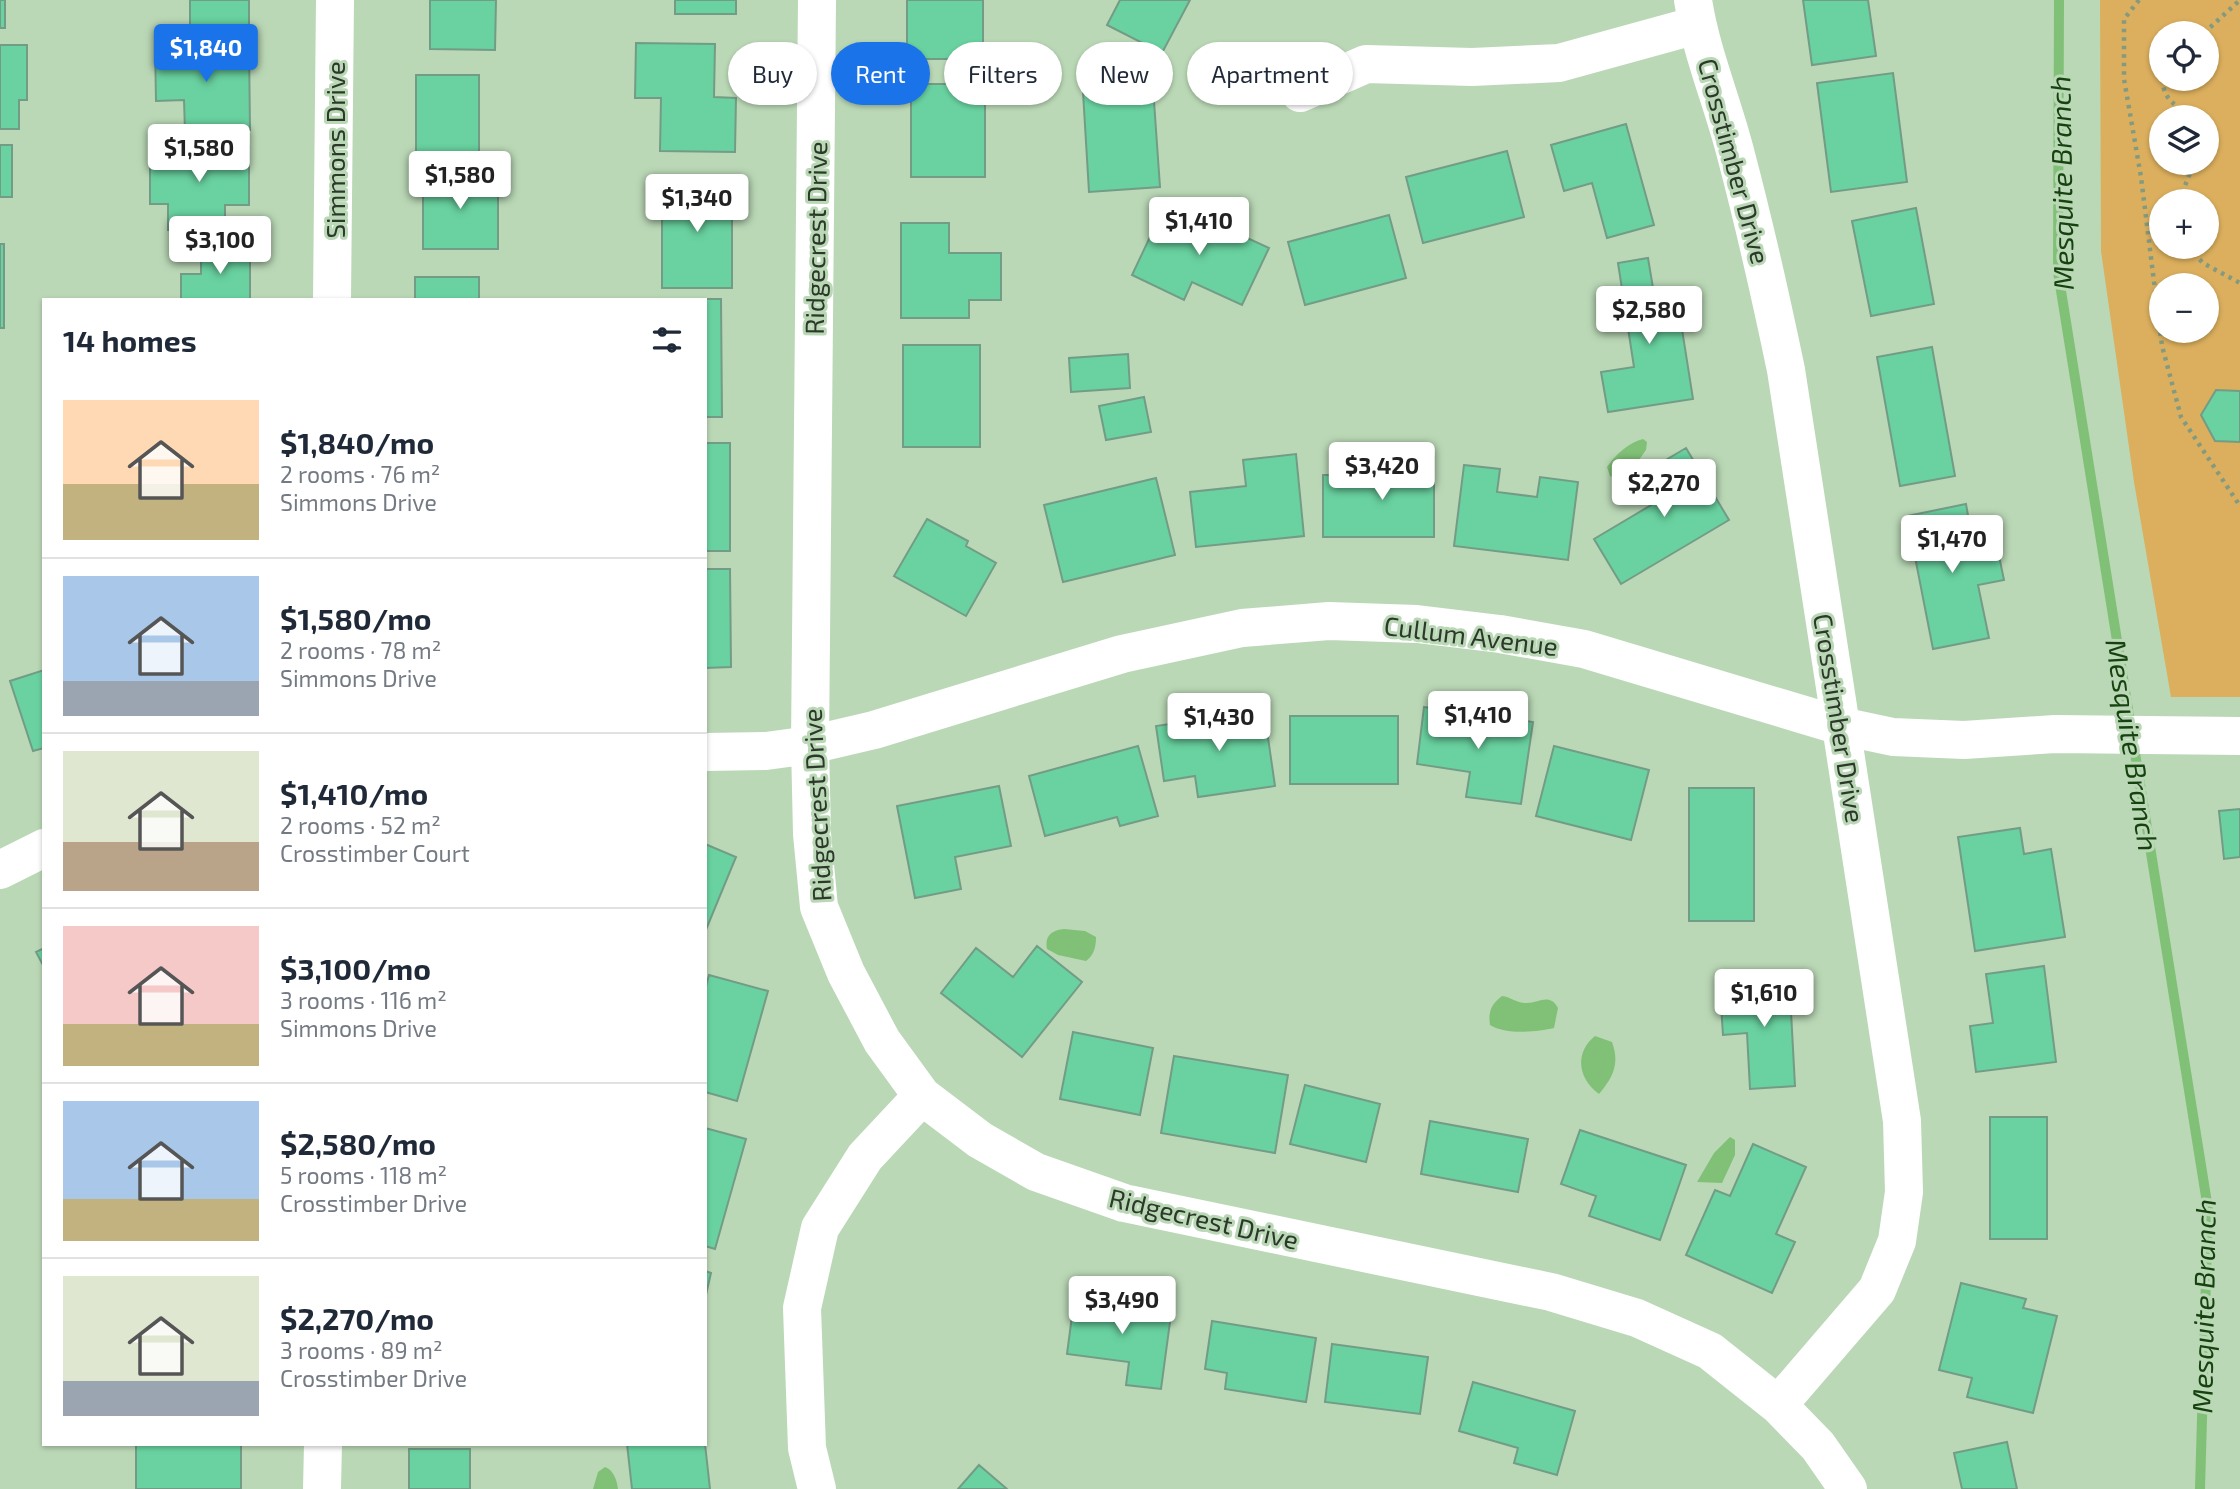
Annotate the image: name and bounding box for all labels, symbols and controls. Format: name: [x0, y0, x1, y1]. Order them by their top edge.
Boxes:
map controls: [2149, 21, 2219, 343]
button: locate: [2149, 21, 2219, 91]
pin: $1,840: [149, 24, 263, 84]
text: $1,840: [170, 33, 242, 61]
chip: Buy: [728, 42, 817, 105]
chip: Rent: [831, 42, 930, 105]
chip: Filters: [944, 42, 1062, 105]
chip: New: [1076, 42, 1173, 105]
chip: Apartment: [1187, 42, 1353, 105]
street label: Crosstimber Drive: [1693, 55, 1777, 267]
street label: Simmons Drive: [319, 61, 350, 239]
water label: Mesquite Branch: [2042, 76, 2080, 290]
button: layers: [2149, 105, 2219, 175]
pin: $1,580: [142, 124, 256, 184]
text: $1,580: [164, 133, 234, 161]
street label: Ridgecrest Drive: [798, 141, 832, 335]
pin: $1,580: [403, 152, 517, 211]
text: $1,580: [425, 160, 495, 188]
pin: $1,340: [640, 174, 754, 234]
text: $1,340: [661, 183, 733, 211]
button: +: [2149, 189, 2219, 259]
pin: $1,410: [1142, 198, 1256, 257]
text: $1,410: [1165, 206, 1233, 234]
pin: $3,100: [163, 216, 277, 276]
text: $3,100: [185, 225, 255, 253]
button: −: [2149, 273, 2219, 343]
pin: $2,580: [1592, 286, 1706, 346]
text: $2,580: [1612, 295, 1686, 323]
icon: filters: [648, 321, 686, 359]
text: 14 homes: [63, 322, 197, 358]
text: $1,840/mo: [280, 424, 434, 460]
icon: home: [119, 428, 203, 512]
pin: $3,420: [1325, 442, 1439, 502]
text: $3,420: [1345, 451, 1419, 479]
text: 2 rooms · 76 m²: [280, 460, 440, 488]
pin: $2,270: [1607, 460, 1721, 519]
text: $2,270: [1628, 468, 1700, 496]
text: Simmons Drive: [280, 488, 437, 516]
pin: $1,470: [1895, 516, 2009, 575]
text: $1,470: [1917, 524, 1987, 552]
text: $1,580/mo: [280, 600, 432, 636]
icon: home: [119, 604, 203, 688]
street label: Cullum Avenue: [1382, 609, 1560, 661]
street label: Crosstimber Drive: [1808, 611, 1872, 825]
text: 2 rooms · 78 m²: [280, 636, 441, 664]
water label: Mesquite Branch: [2099, 636, 2167, 854]
text: Simmons Drive: [280, 664, 437, 692]
pin: $1,410: [1421, 692, 1535, 751]
pin: $1,430: [1162, 694, 1276, 753]
text: $1,410: [1444, 700, 1512, 728]
text: $1,430: [1184, 702, 1254, 730]
street label: Ridgecrest Drive: [795, 708, 837, 902]
text: $1,410/mo: [280, 775, 428, 811]
icon: home: [119, 779, 203, 863]
text: 2 rooms · 52 m²: [280, 811, 441, 839]
text: Crosstimber Court: [280, 839, 470, 867]
text: $3,100/mo: [280, 950, 431, 986]
icon: home: [119, 954, 203, 1038]
pin: $1,610: [1707, 970, 1821, 1029]
text: $1,610: [1731, 978, 1797, 1006]
text: 3 rooms · 116 m²: [280, 986, 447, 1014]
text: Simmons Drive: [280, 1014, 437, 1042]
text: $2,580/mo: [280, 1125, 436, 1161]
icon: home: [119, 1129, 203, 1213]
text: 5 rooms · 118 m²: [280, 1161, 447, 1189]
street label: Ridgecrest Drive: [1106, 1181, 1302, 1255]
text: Crosstimber Drive: [280, 1189, 467, 1217]
water label: Mesquite Branch: [2184, 1199, 2222, 1413]
pin: $3,490: [1065, 1276, 1179, 1336]
text: $3,490: [1085, 1285, 1159, 1313]
text: $2,270/mo: [280, 1300, 434, 1336]
icon: home: [119, 1304, 203, 1388]
text: 3 rooms · 89 m²: [280, 1336, 442, 1364]
text: Crosstimber Drive: [280, 1364, 467, 1392]

